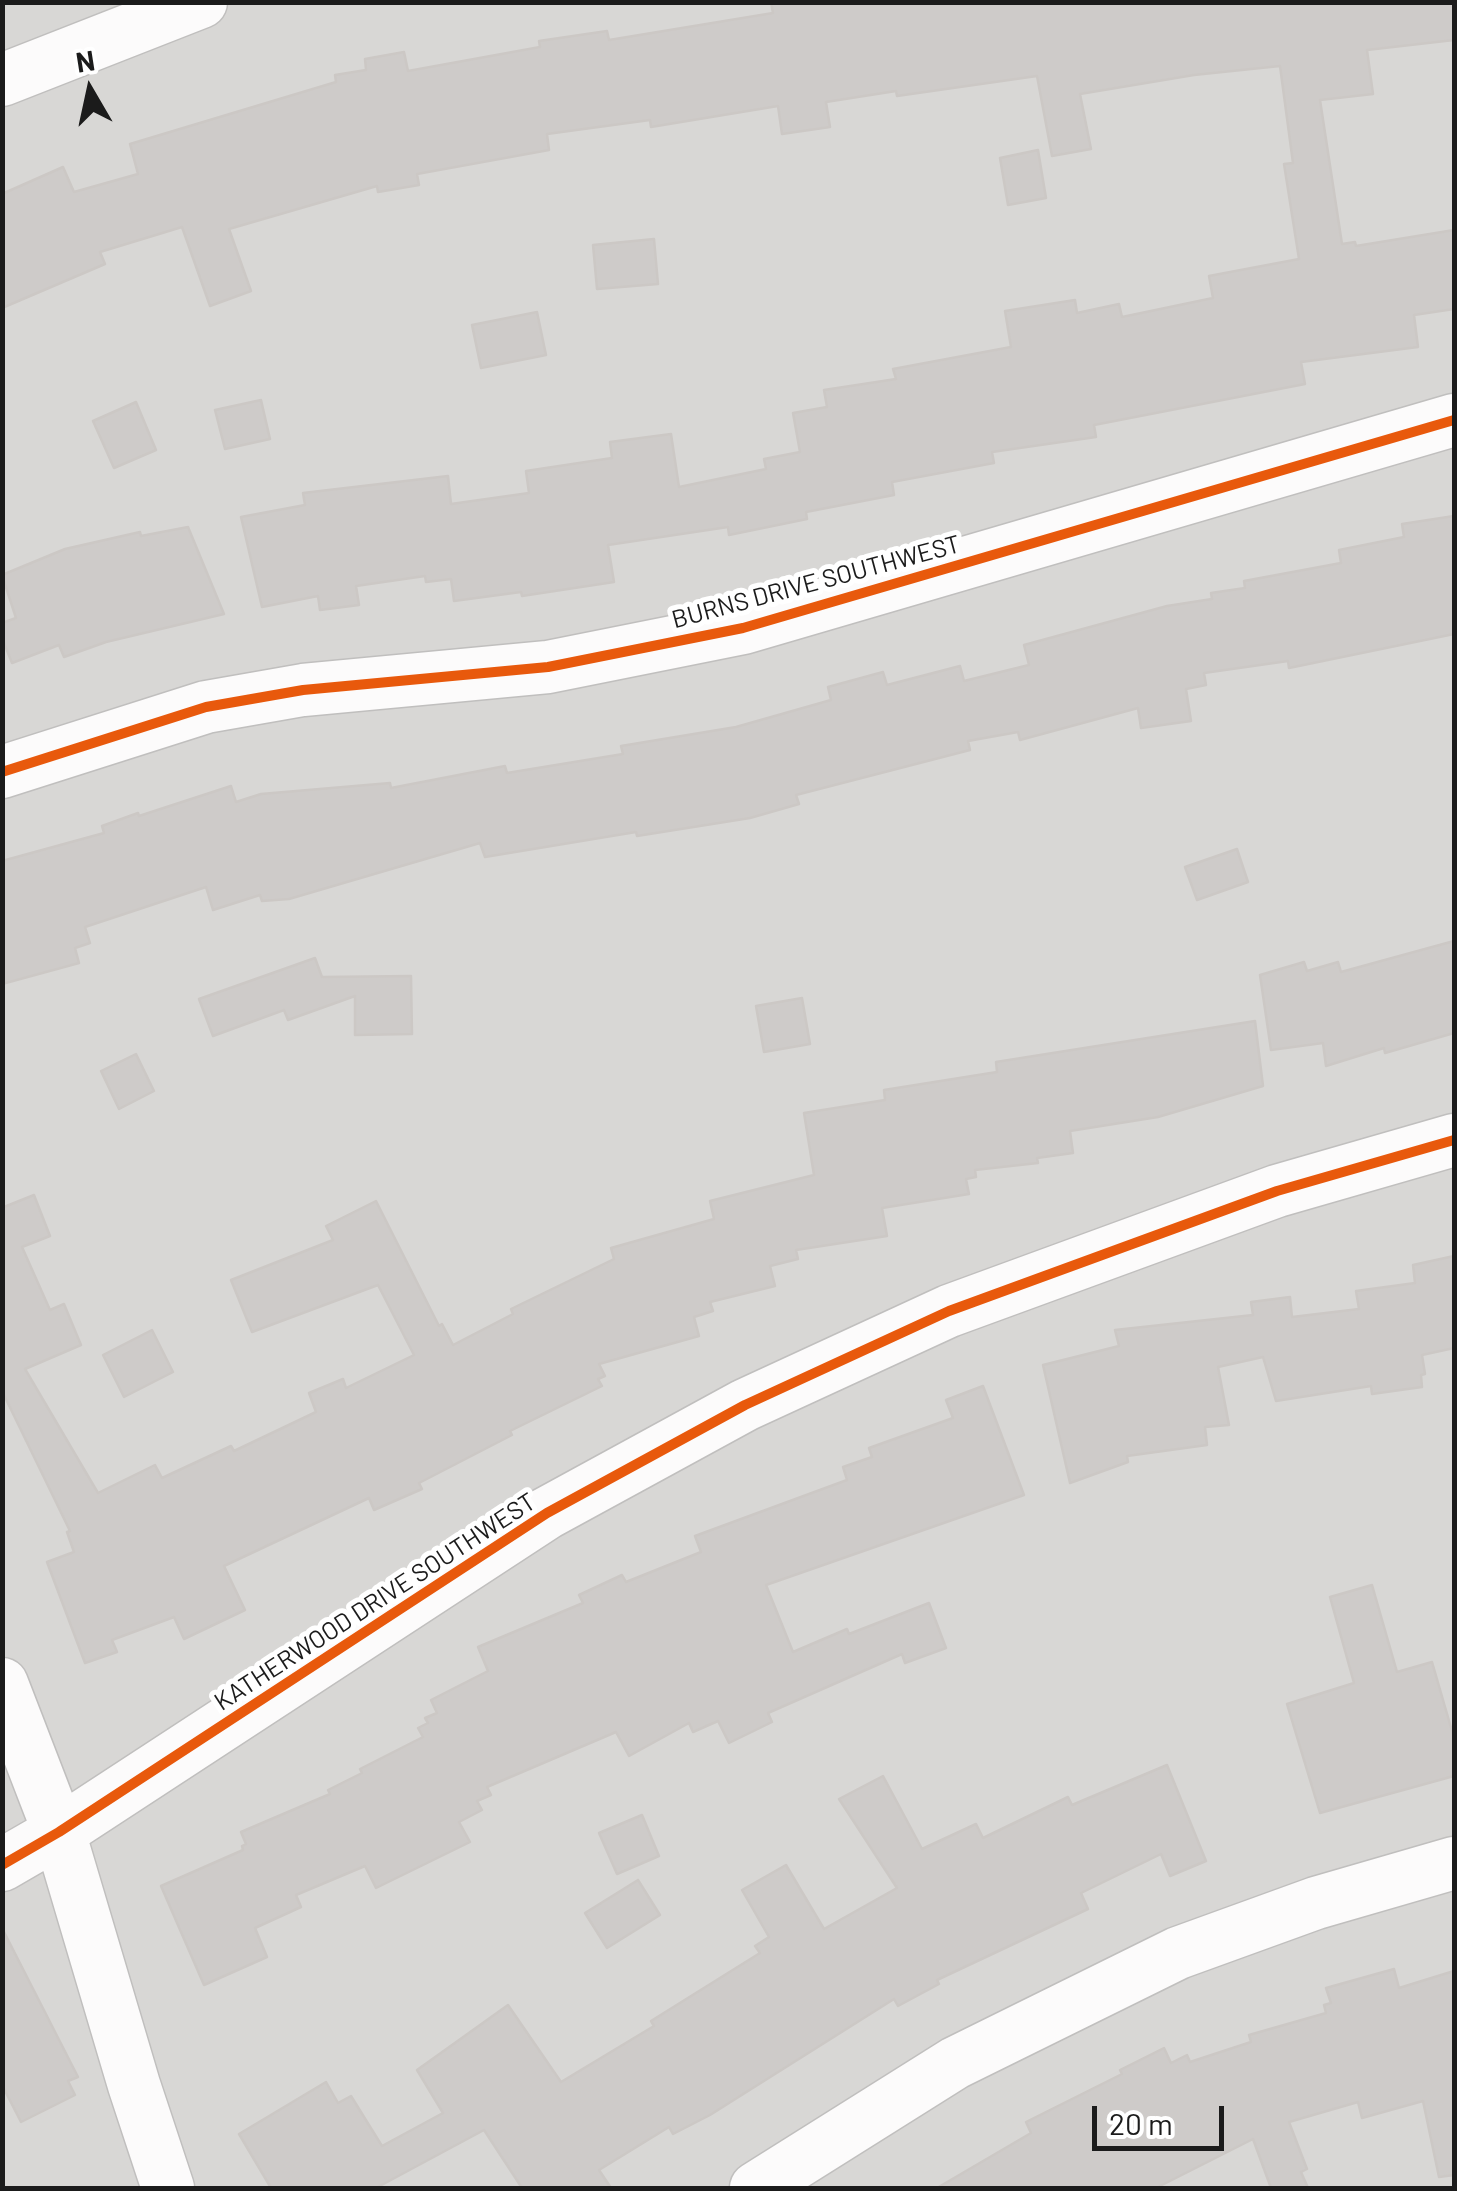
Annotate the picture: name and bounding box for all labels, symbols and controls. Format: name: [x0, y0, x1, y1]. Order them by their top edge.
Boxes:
north arrow: [40, 40, 140, 140]
text: N: [73, 42, 97, 79]
street label: BURNS DRIVE SOUTHWEST: [669, 529, 963, 635]
street label: KATHERWOOD DRIVE SOUTHWEST: [209, 1487, 541, 1717]
scale bar: [1097, 2086, 1230, 2148]
text: 20 m: [1109, 2105, 1173, 2141]

